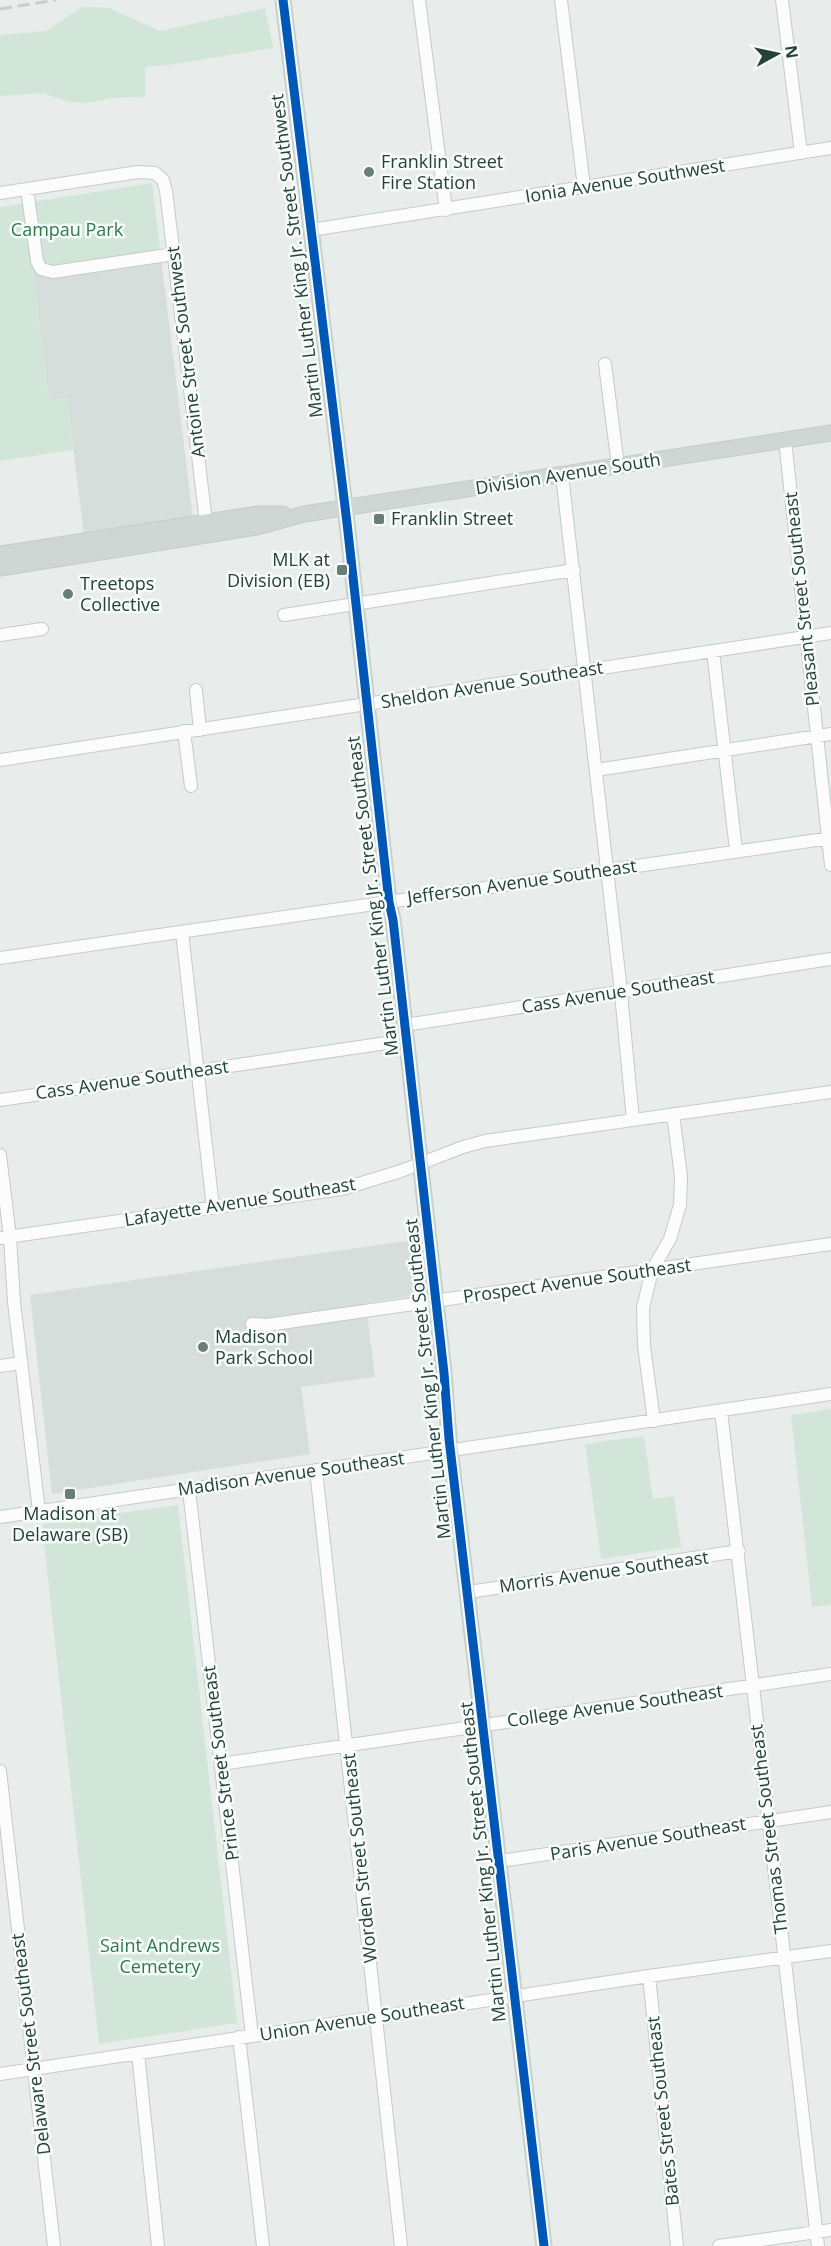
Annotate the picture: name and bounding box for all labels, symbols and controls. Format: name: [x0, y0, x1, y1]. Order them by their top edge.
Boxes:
north arrow: [747, 24, 807, 84]
text: N: [780, 44, 804, 60]
street label: Martin Luther King Jr. Street Southwest: [264, 93, 328, 419]
place label: Franklin Street Fire Station: [381, 149, 503, 194]
street label: Ionia Avenue Southwest: [523, 152, 726, 208]
marker: Franklin Street Fire Station: [362, 165, 376, 179]
park label: Campau Park: [11, 217, 124, 241]
street label: Antoine Street Southwest: [160, 245, 210, 459]
street label: Division Avenue South: [473, 447, 662, 500]
street label: Pleasant Street Southeast: [778, 491, 824, 707]
place label: Franklin Street: [391, 506, 513, 530]
marker: Franklin Street: [372, 512, 386, 526]
place label: MLK at Division (EB): [227, 547, 330, 592]
marker: MLK at Division (EB): [335, 563, 349, 577]
place label: Treetops Collective: [80, 571, 160, 616]
marker: Treetops Collective: [61, 587, 75, 601]
street label: Sheldon Avenue Southeast: [379, 655, 605, 713]
street label: Martin Luther King Jr. Street Southeast: [340, 735, 404, 1057]
street label: Jefferson Avenue Southeast: [404, 853, 638, 909]
street label: Cass Avenue Southeast: [520, 964, 716, 1018]
street label: Cass Avenue Southeast: [34, 1054, 230, 1104]
street label: Lafayette Avenue Southeast: [122, 1171, 357, 1231]
street label: Martin Luther King Jr. Street Southeast: [398, 1218, 456, 1541]
street label: Prospect Avenue Southeast: [461, 1252, 692, 1308]
place label: Madison Park School: [215, 1324, 313, 1369]
marker: Madison Park School: [196, 1340, 210, 1354]
street label: Madison Avenue Southeast: [176, 1445, 406, 1501]
marker: Madison at Delaware (SB): [63, 1487, 77, 1501]
place label: Madison at Delaware (SB): [12, 1501, 128, 1546]
street label: Morris Avenue Southeast: [498, 1544, 710, 1598]
street label: Prince Street Southeast: [196, 1664, 244, 1862]
street label: College Avenue Southeast: [505, 1678, 724, 1732]
street label: Martin Luther King Jr. Street Southeast: [453, 1701, 511, 2024]
street label: Thomas Street Southeast: [743, 1723, 793, 1935]
street label: Worden Street Southeast: [336, 1752, 382, 1964]
street label: Paris Avenue Southeast: [548, 1811, 747, 1865]
street label: Delaware Street Southeast: [5, 1932, 56, 2156]
park label: Saint Andrews Cemetery: [100, 1933, 220, 1978]
street label: Union Avenue Southeast: [258, 1990, 466, 2046]
street label: Bates Street Southeast: [640, 2015, 684, 2207]

